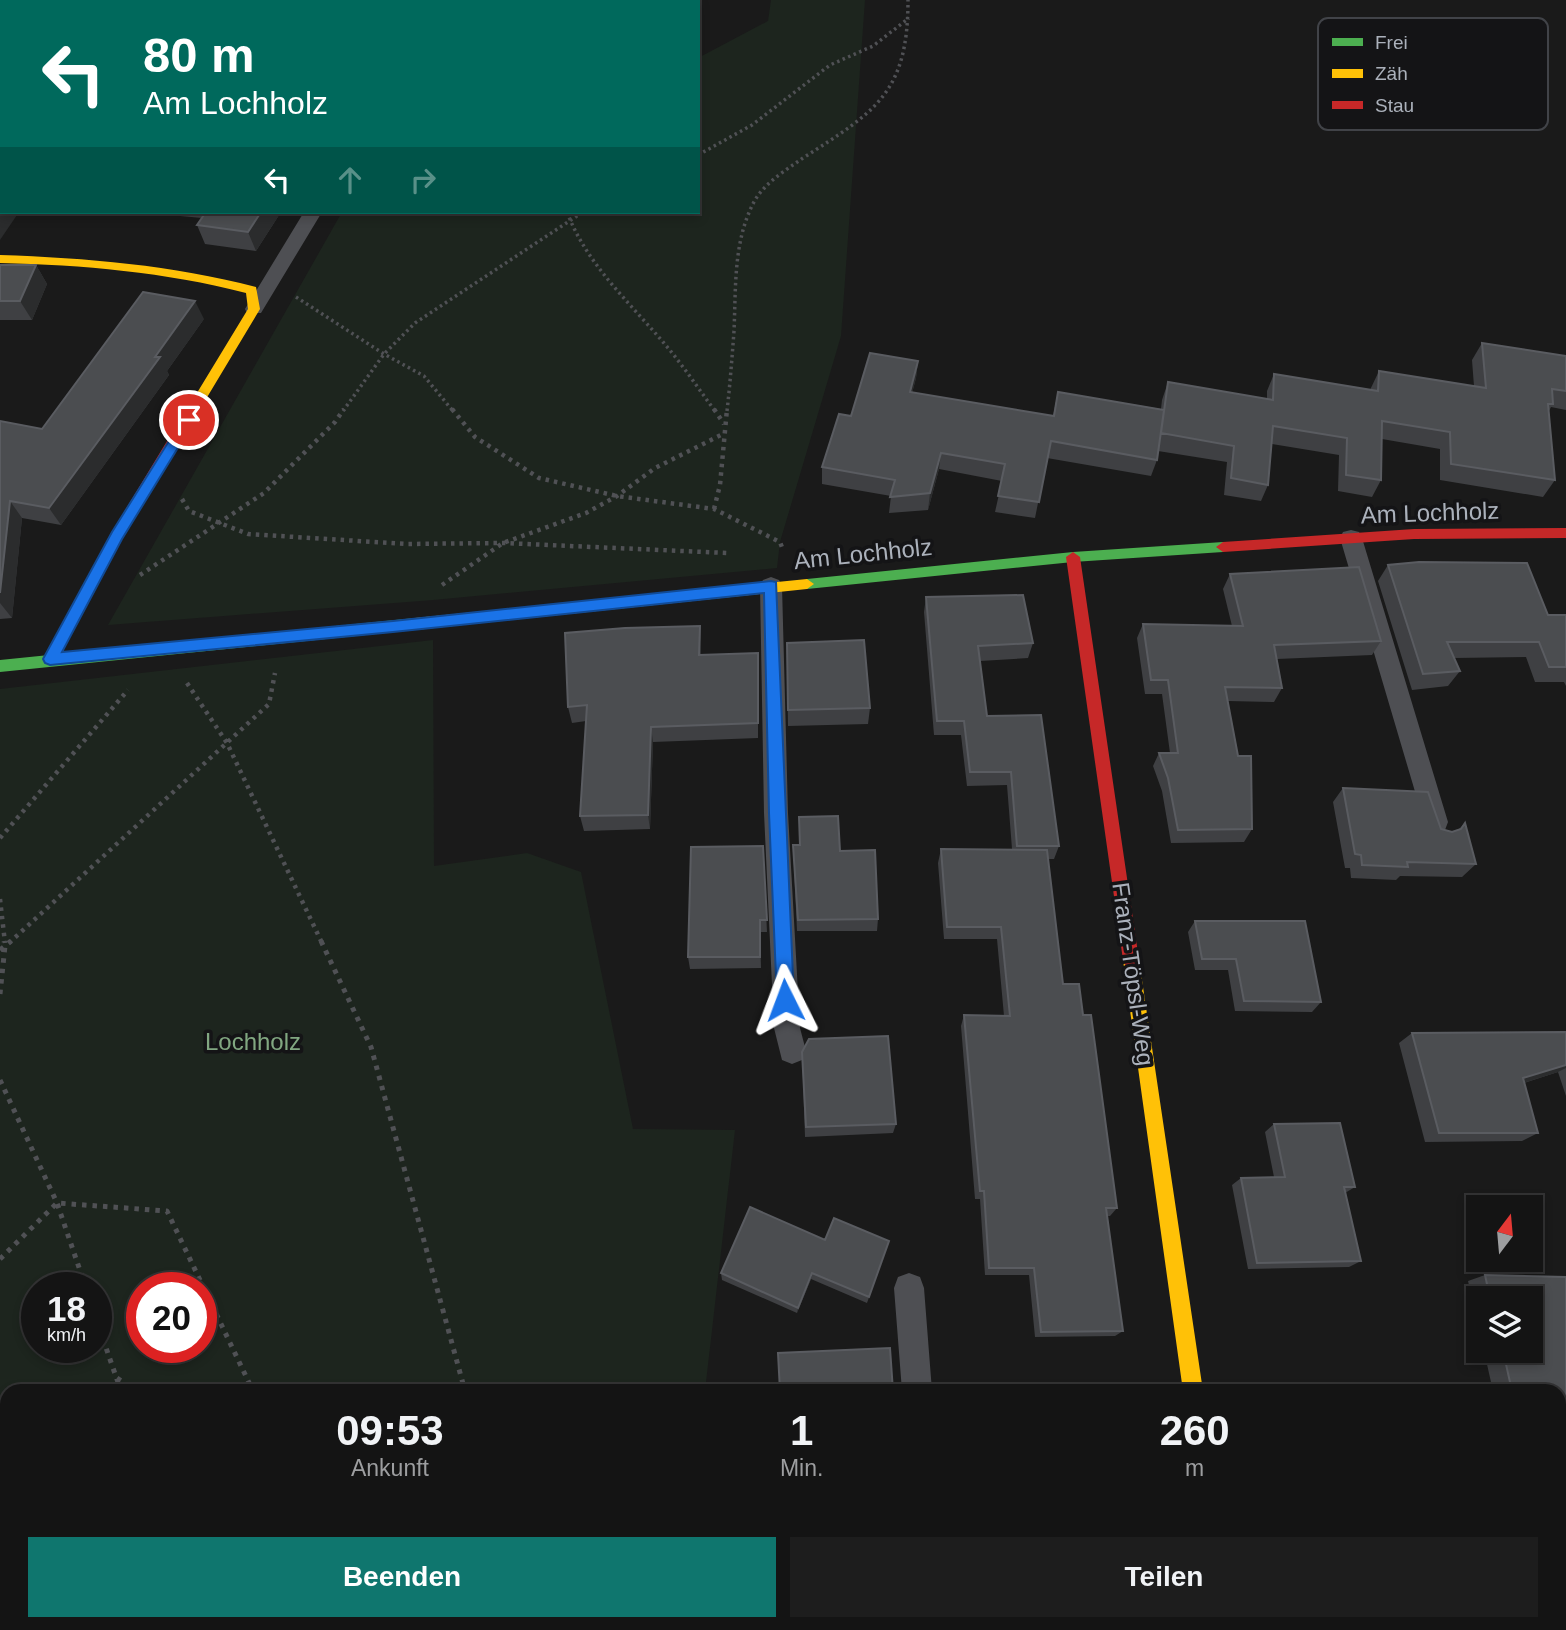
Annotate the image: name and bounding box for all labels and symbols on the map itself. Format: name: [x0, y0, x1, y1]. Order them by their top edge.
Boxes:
legend: [1318, 18, 1548, 130]
text: Frei: [1375, 32, 1408, 53]
text: Zäh: [1375, 63, 1408, 84]
text: Stau: [1375, 95, 1414, 116]
pin: [159, 390, 219, 450]
street label: Am Lochholz: [1360, 497, 1500, 528]
street label: Am Lochholz: [793, 533, 933, 574]
street label: Franz-Töpsl-Weg: [1107, 880, 1160, 1067]
position arrow: [748, 963, 822, 1037]
park label: Lochholz: [205, 1028, 301, 1055]
north arrow: [1466, 1195, 1544, 1272]
speed limit sign: 20: [126, 1272, 217, 1363]

